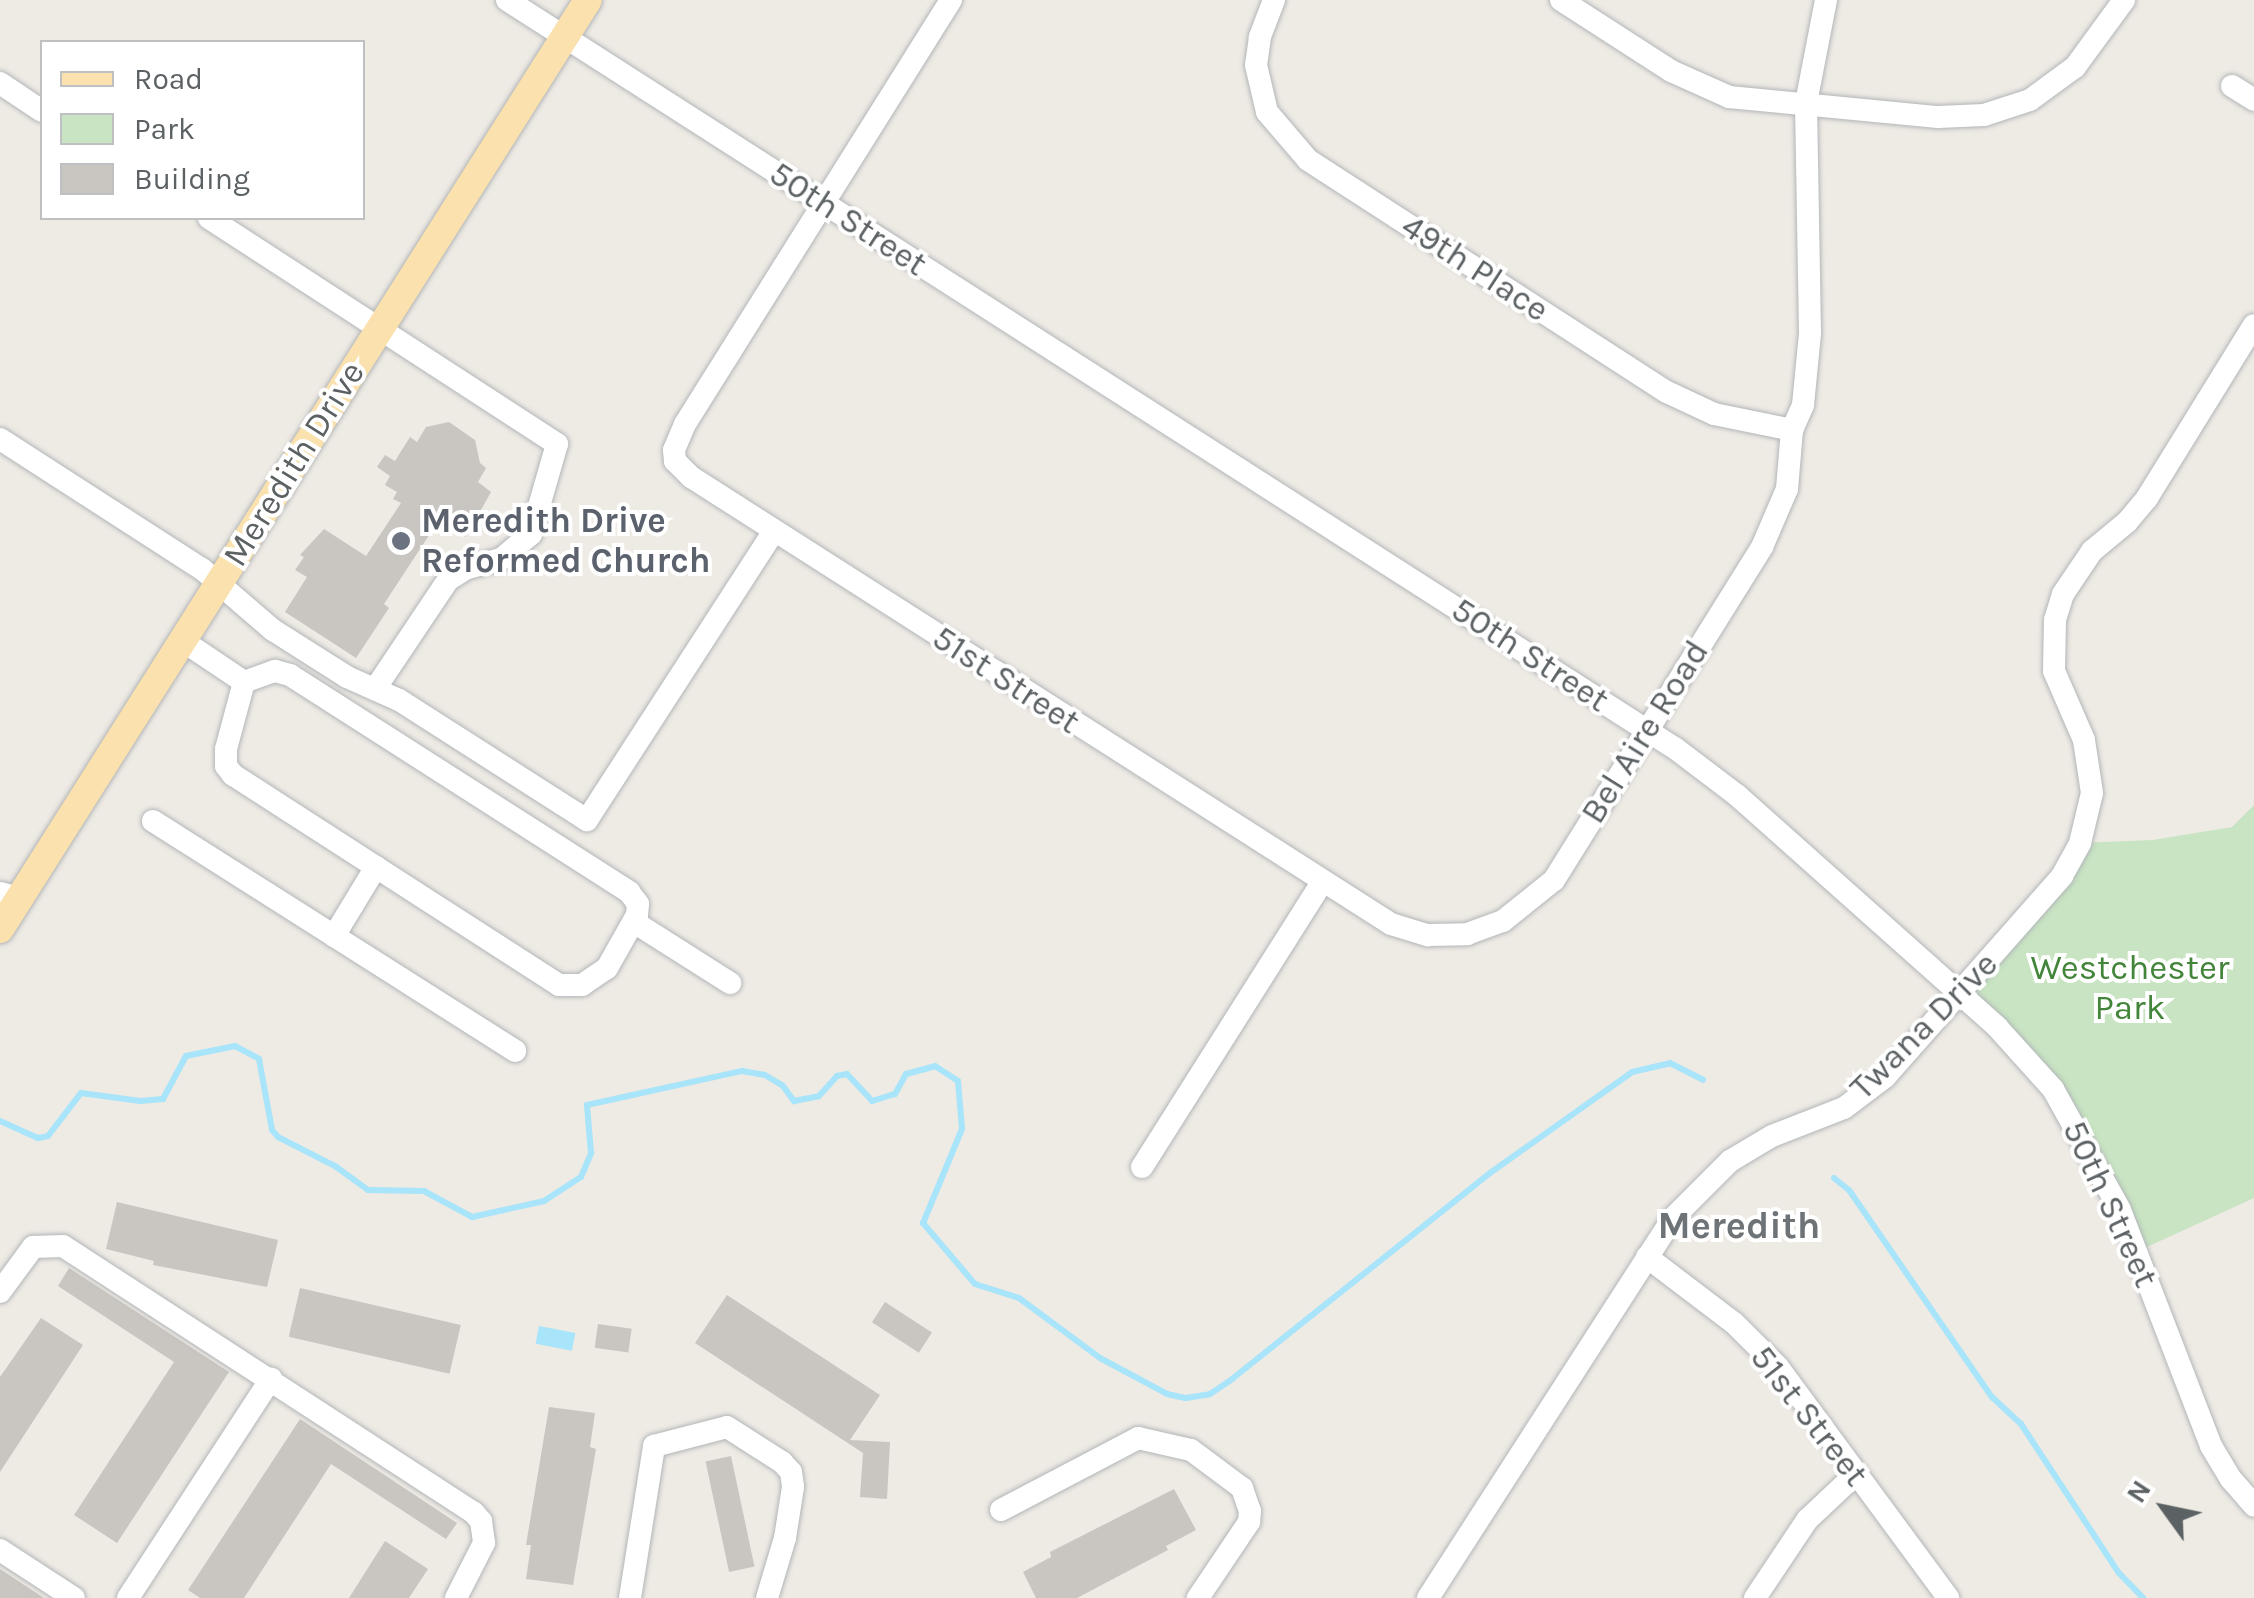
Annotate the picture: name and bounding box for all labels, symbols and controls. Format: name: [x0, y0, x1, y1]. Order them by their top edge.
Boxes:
legend: [40, 40, 365, 220]
text: Road: [134, 61, 203, 97]
text: Park: [134, 111, 195, 147]
street label: 50th Street: [761, 153, 935, 285]
text: Building: [134, 161, 250, 197]
street label: 49th Place: [1394, 205, 1556, 331]
street label: Meredith Drive: [214, 354, 374, 574]
place label: Meredith Drive Reformed Church: [421, 500, 711, 582]
marker: Meredith Drive Reformed Church: [390, 530, 412, 552]
street label: 50th Street: [1443, 589, 1617, 721]
street label: 51st Street: [924, 617, 1088, 743]
street label: Bel Aire Road: [1572, 633, 1718, 831]
street label: Twana Drive: [1841, 943, 2007, 1109]
park label: Westchester Park: [2030, 947, 2230, 1029]
street label: 50th Street: [2053, 1114, 2167, 1294]
district label: Meredith: [1658, 1203, 1820, 1249]
street label: 51st Street: [1741, 1337, 1877, 1495]
north arrow: [2114, 1458, 2214, 1558]
text: N: [2119, 1474, 2158, 1509]

